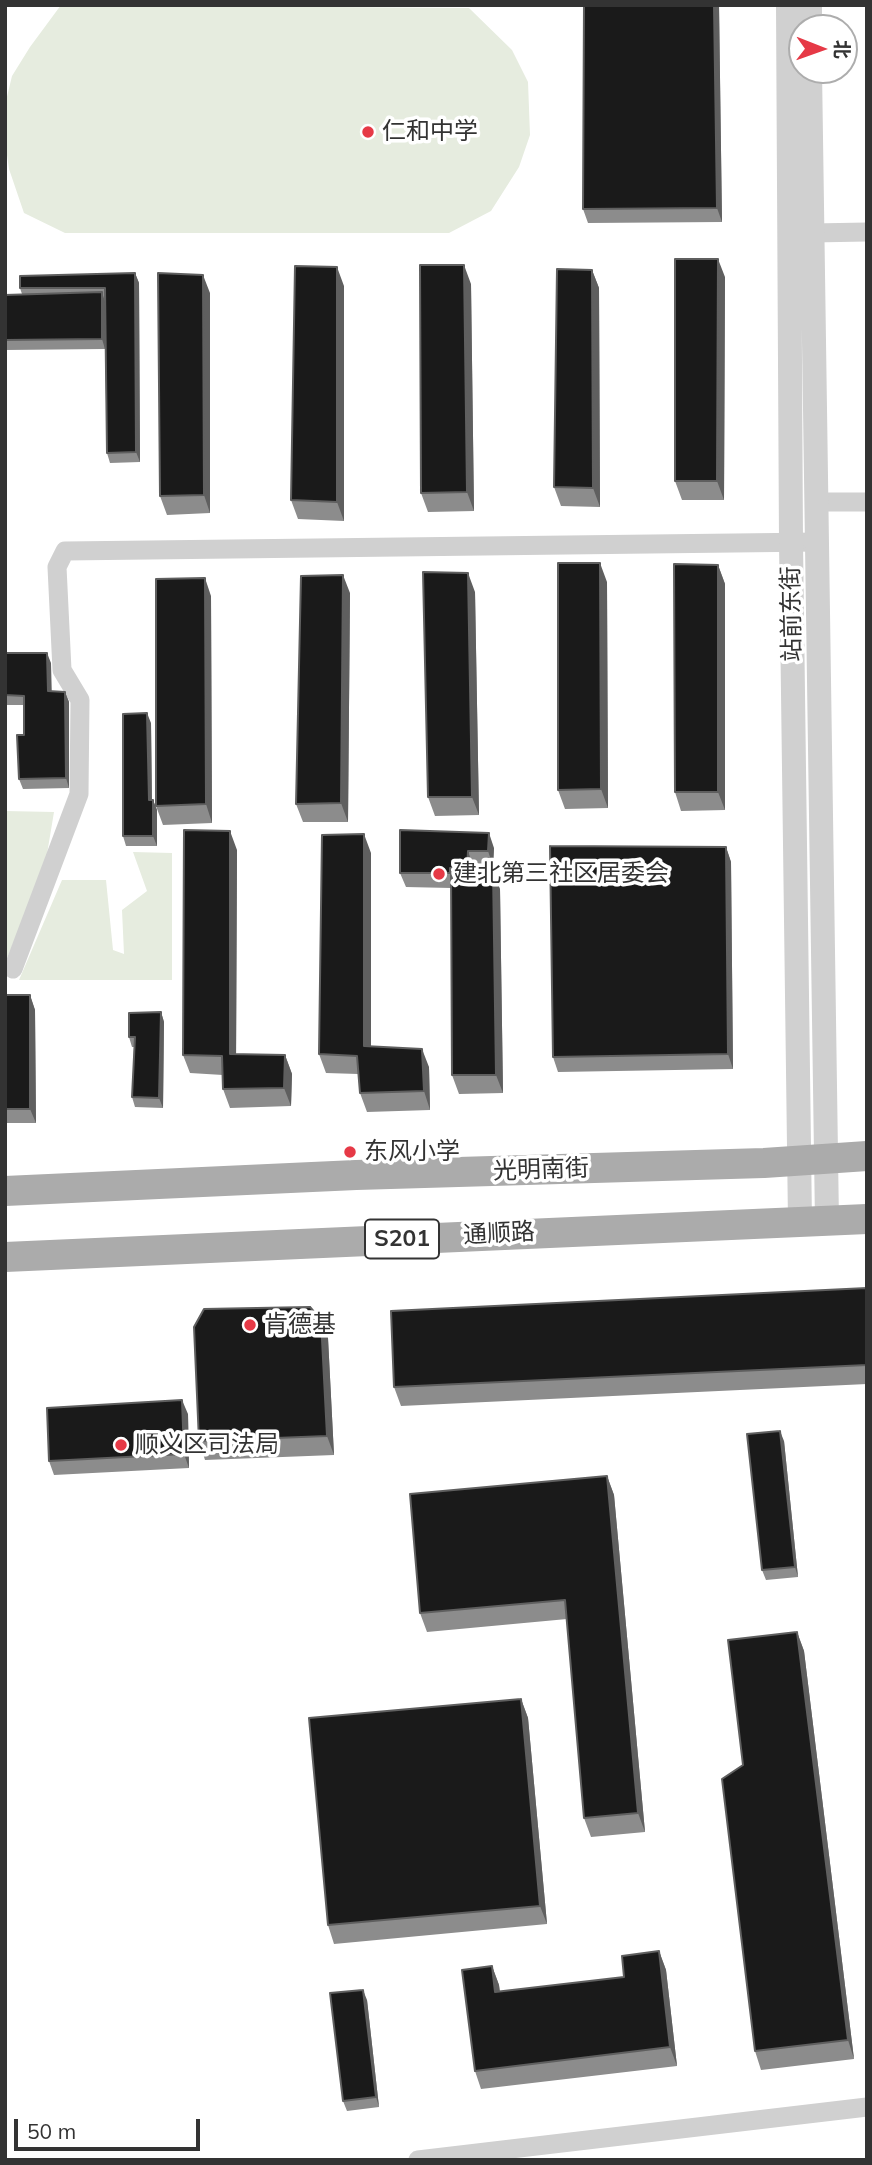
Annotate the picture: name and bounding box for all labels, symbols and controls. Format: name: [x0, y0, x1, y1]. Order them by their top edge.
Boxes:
north arrow: [788, 14, 858, 84]
text: 北: [830, 40, 854, 59]
place label: 仁和中学: [382, 118, 478, 146]
marker: 仁和中学: [360, 124, 376, 140]
street label: 站前东街: [777, 566, 807, 662]
place label: 建北第三社区居委会: [453, 860, 669, 888]
marker: 建北第三社区居委会: [431, 866, 447, 882]
place label: 东风小学: [364, 1138, 460, 1166]
marker: 东风小学: [342, 1144, 358, 1160]
street label: 光明南街: [493, 1154, 589, 1186]
street label: 通顺路: [462, 1218, 536, 1250]
road number: S201: [365, 1220, 439, 1258]
place label: 肯德基: [264, 1311, 336, 1339]
marker: 肯德基: [242, 1317, 258, 1333]
place label: 顺义区司法局: [135, 1431, 279, 1459]
marker: 顺义区司法局: [113, 1437, 129, 1453]
scale bar: [18, 2106, 203, 2150]
text: 50 m: [27, 2118, 76, 2144]

